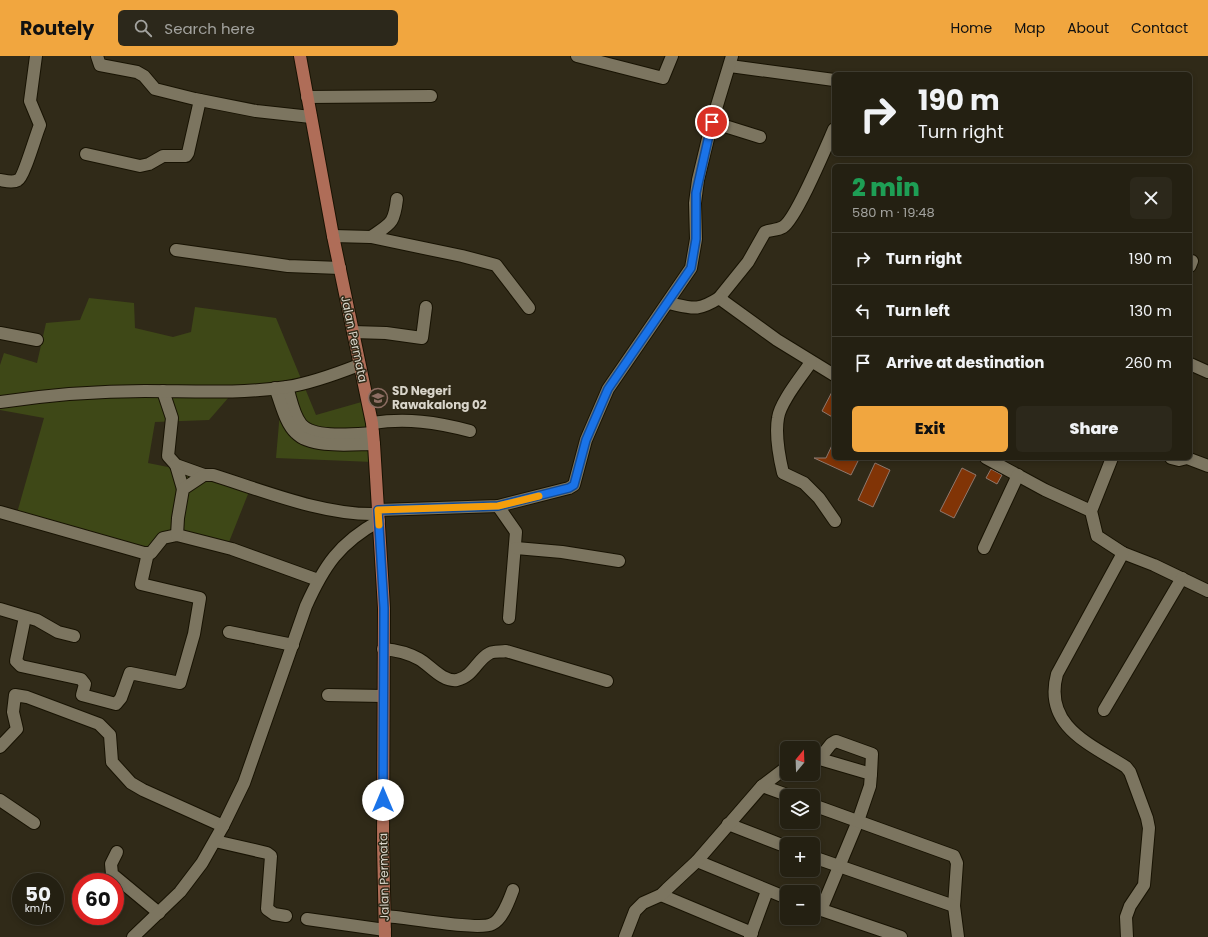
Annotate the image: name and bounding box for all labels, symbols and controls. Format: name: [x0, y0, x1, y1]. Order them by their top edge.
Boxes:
search box: [118, 10, 398, 46]
text: Routely: [20, 15, 94, 42]
icon: search: [132, 17, 154, 39]
text: Search here: [164, 18, 255, 39]
text: Home: [950, 18, 992, 38]
text: Map: [1014, 18, 1045, 38]
text: About: [1067, 18, 1109, 38]
text: Contact: [1131, 18, 1188, 38]
text: 190 m: [918, 81, 1000, 120]
icon: right: [852, 88, 904, 140]
pin: [695, 105, 729, 139]
icon: arrive: [701, 111, 723, 133]
text: Turn right: [918, 119, 1004, 144]
text: 2 min: [852, 171, 920, 204]
button: close: [1130, 177, 1172, 219]
text: 580 m · 19:48: [852, 203, 935, 222]
icon: right: [852, 248, 874, 270]
text: Turn right: [886, 248, 962, 269]
text: 190 m: [1129, 248, 1172, 269]
street label: Jalan Permata: [337, 294, 372, 384]
icon: left: [852, 300, 874, 322]
text: Turn left: [886, 300, 950, 321]
text: 130 m: [1129, 300, 1172, 321]
icon: arrive: [852, 352, 874, 374]
text: Arrive at destination: [886, 352, 1044, 373]
text: 260 m: [1125, 352, 1172, 373]
place label: SD Negeri Rawakalong 02: [392, 382, 487, 413]
school or university icon: SD Negeri Rawakalong 02: [367, 387, 389, 409]
button: Exit: [852, 406, 1008, 452]
button: Share: [1016, 406, 1172, 452]
north arrow: [780, 741, 820, 781]
map controls: [780, 741, 820, 925]
position arrow: [362, 779, 404, 821]
button: layers: [780, 789, 820, 829]
street label: Jalan Permata: [374, 833, 393, 921]
button: +: [780, 837, 820, 877]
speed limit sign: 60: [72, 873, 124, 925]
text: 50: [25, 880, 51, 908]
button: −: [780, 885, 820, 925]
text: km/h: [25, 901, 51, 916]

